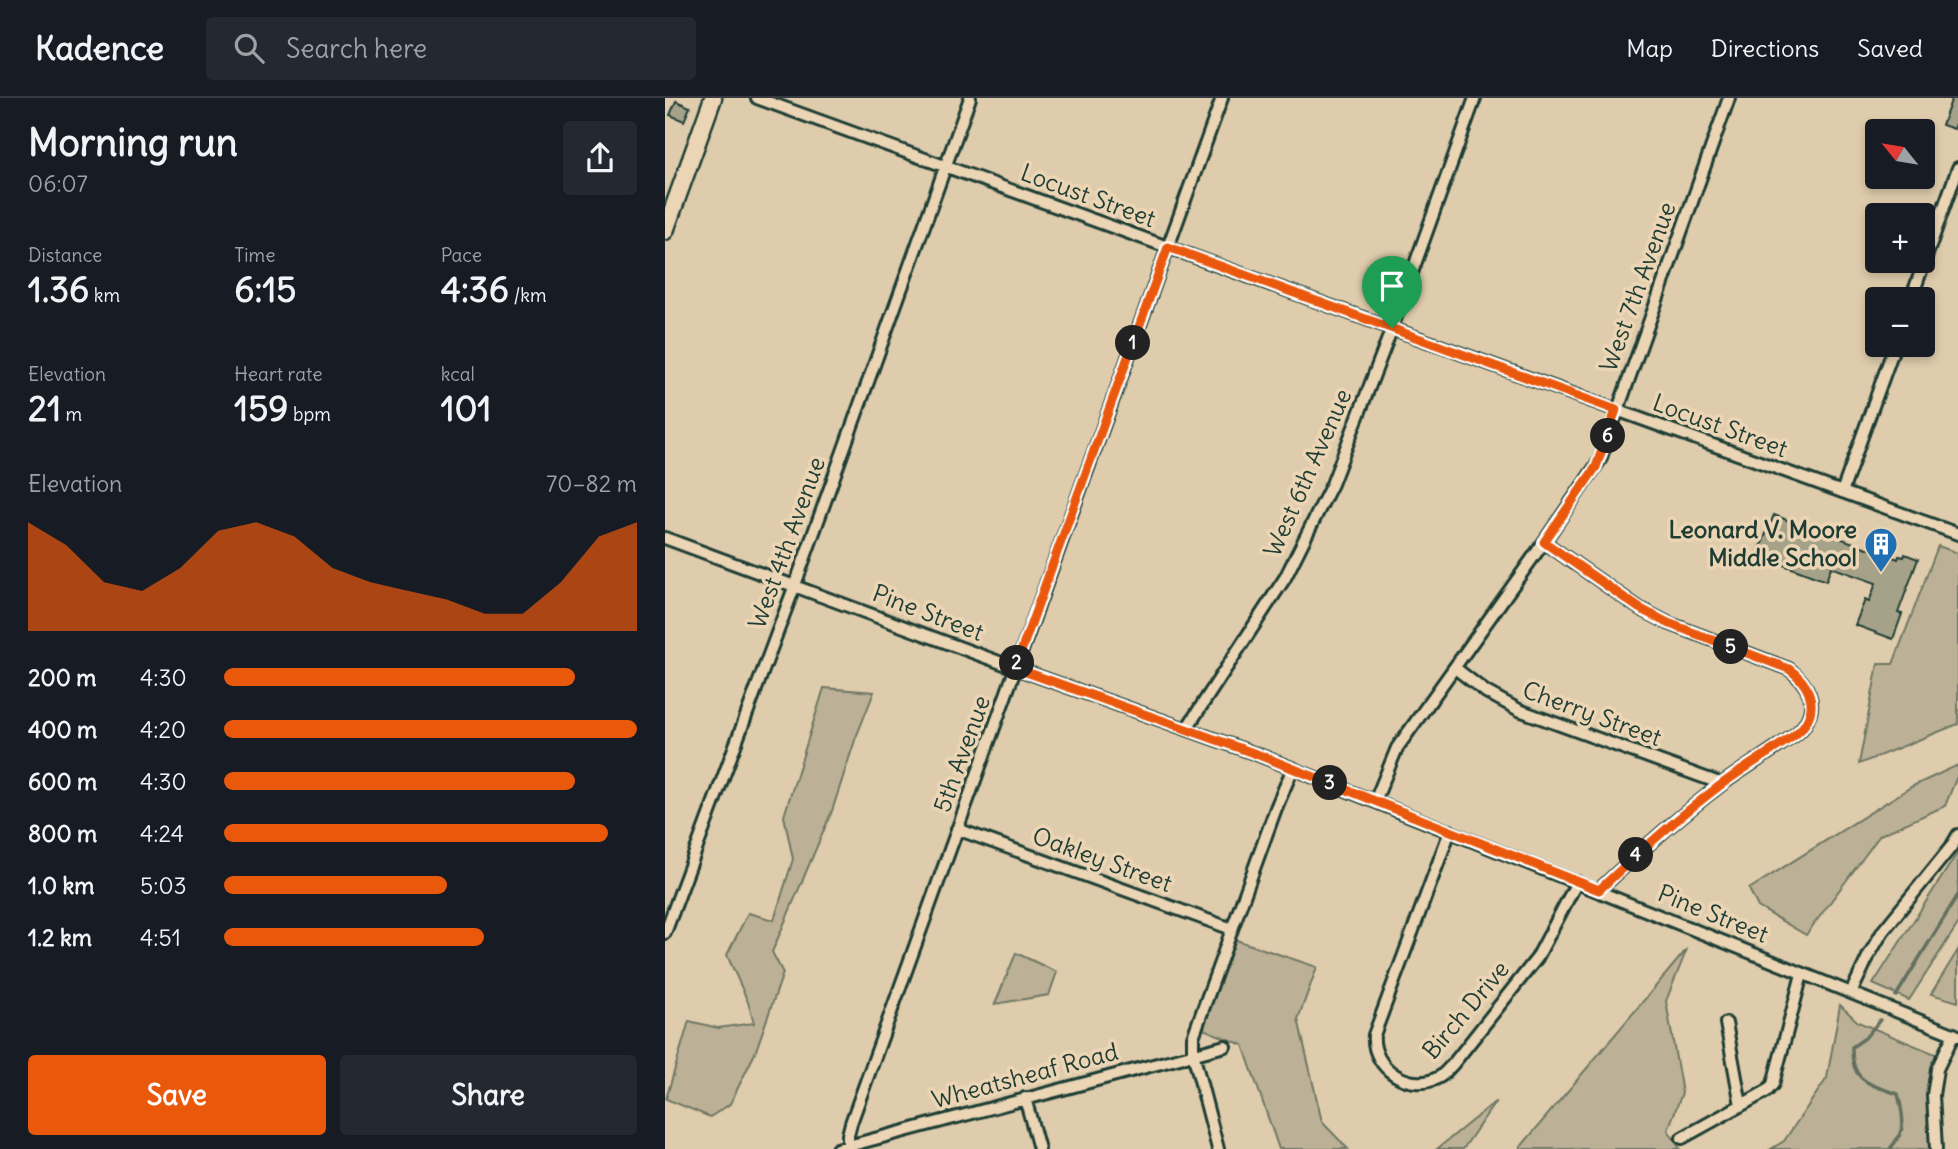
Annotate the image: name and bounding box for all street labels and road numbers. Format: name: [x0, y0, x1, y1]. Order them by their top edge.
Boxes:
street label: Locust Street: [1017, 157, 1160, 233]
street label: West 7th Avenue: [1592, 198, 1682, 376]
street label: West 6th Avenue: [1257, 384, 1358, 561]
street label: Locust Street: [1649, 387, 1792, 463]
street label: West 4th Avenue: [741, 453, 831, 633]
street label: Pine Street: [869, 577, 988, 647]
street label: Cherry Street: [1519, 674, 1666, 752]
street label: 5th Avenue: [926, 691, 996, 816]
street label: Oakley Street: [1029, 820, 1176, 898]
street label: Pine Street: [1654, 877, 1773, 949]
street label: Birch Drive: [1415, 954, 1515, 1065]
street label: Wheatsheaf Road: [928, 1036, 1121, 1114]

